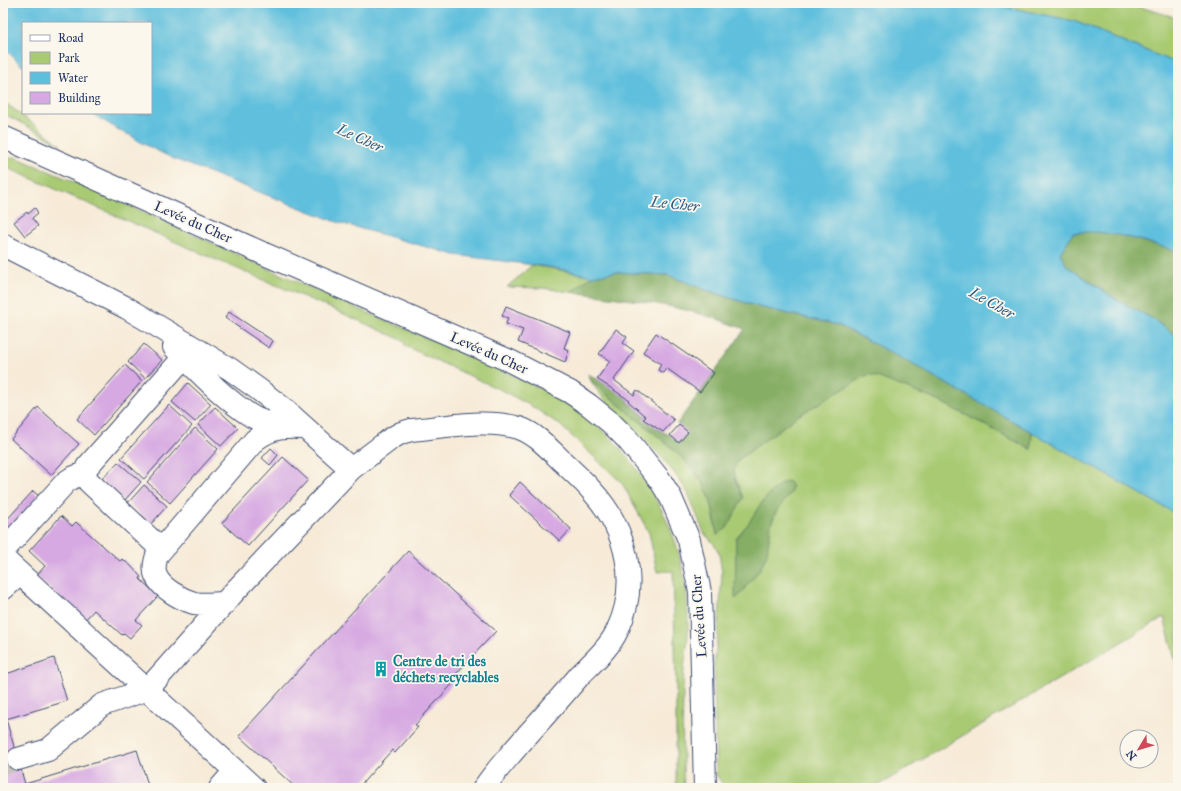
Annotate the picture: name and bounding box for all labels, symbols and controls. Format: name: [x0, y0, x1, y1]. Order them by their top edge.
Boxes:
legend: [22, 22, 152, 114]
text: Road: [58, 31, 84, 45]
text: Park: [58, 51, 80, 65]
text: Water: [58, 71, 88, 85]
text: Building: [58, 91, 101, 106]
water label: Le Cher: [333, 119, 387, 156]
water label: Le Cher: [649, 192, 701, 216]
street label: Levée du Cher: [152, 197, 235, 247]
water label: Le Cher: [965, 283, 1018, 323]
street label: Levée du Cher: [448, 328, 531, 378]
street label: Levée du Cher: [688, 573, 710, 658]
place label: Centre de tri des déchets recyclables: [393, 653, 499, 687]
building icon: Centre de tri des déchets recyclables: [372, 660, 390, 678]
north arrow: [1119, 729, 1159, 769]
text: N: [1123, 747, 1140, 763]

